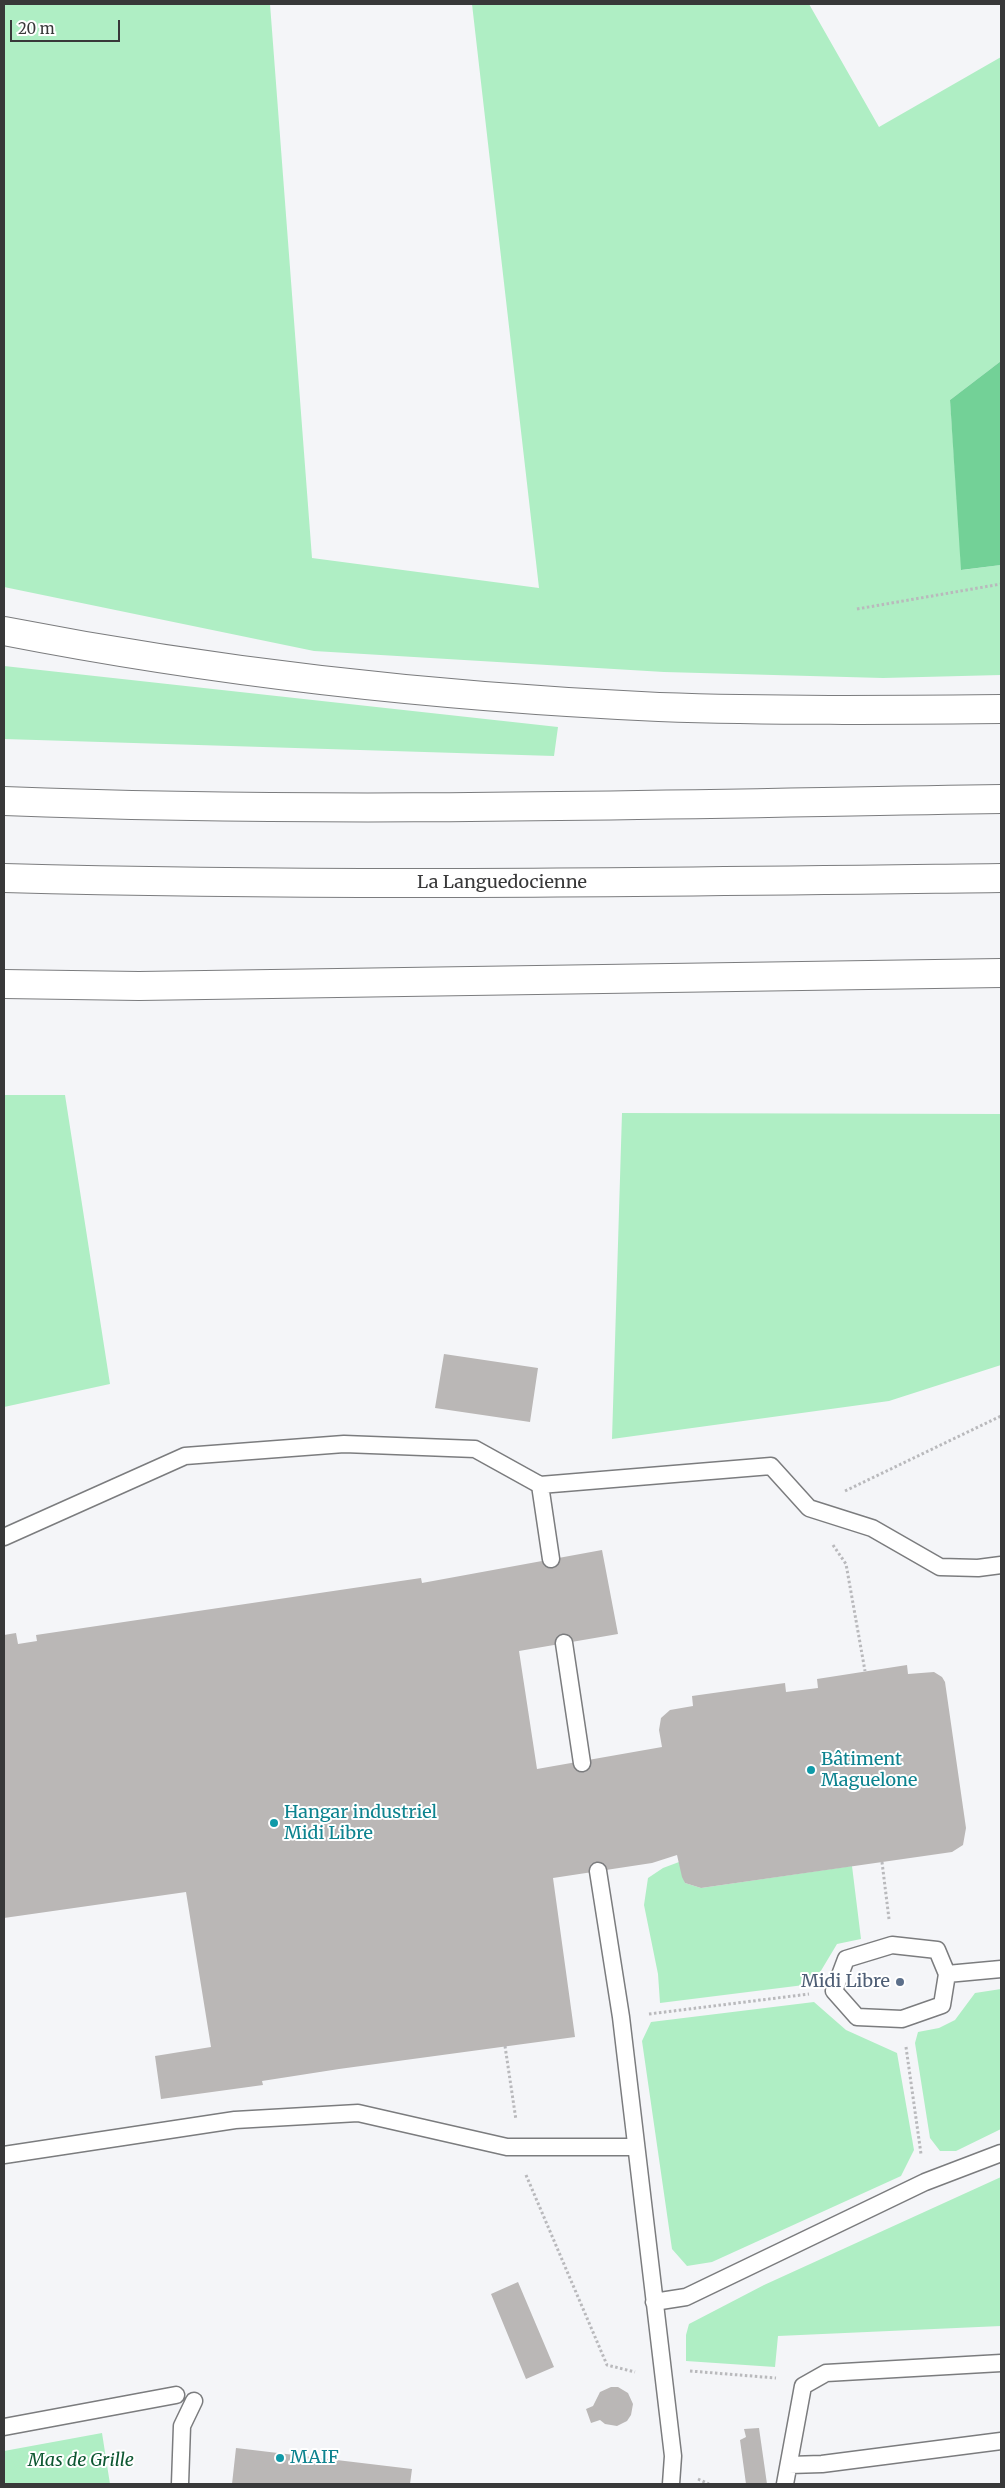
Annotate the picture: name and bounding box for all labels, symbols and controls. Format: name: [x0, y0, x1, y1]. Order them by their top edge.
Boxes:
scale bar: [12, 10, 122, 42]
text: 20 m: [18, 19, 55, 38]
street label: La Languedocienne: [417, 872, 587, 894]
place label: Bâtiment Maguelone: [821, 1749, 917, 1792]
marker: Bâtiment Maguelone: [805, 1764, 817, 1776]
place label: Hangar industriel Midi Libre: [284, 1802, 437, 1845]
marker: Hangar industriel Midi Libre: [268, 1817, 280, 1829]
place label: Midi Libre: [801, 1971, 890, 1993]
marker: Midi Libre: [894, 1976, 906, 1988]
place label: MAIF: [290, 2447, 339, 2469]
park label: Mas de Grille: [28, 2450, 134, 2472]
marker: MAIF: [274, 2452, 286, 2464]

